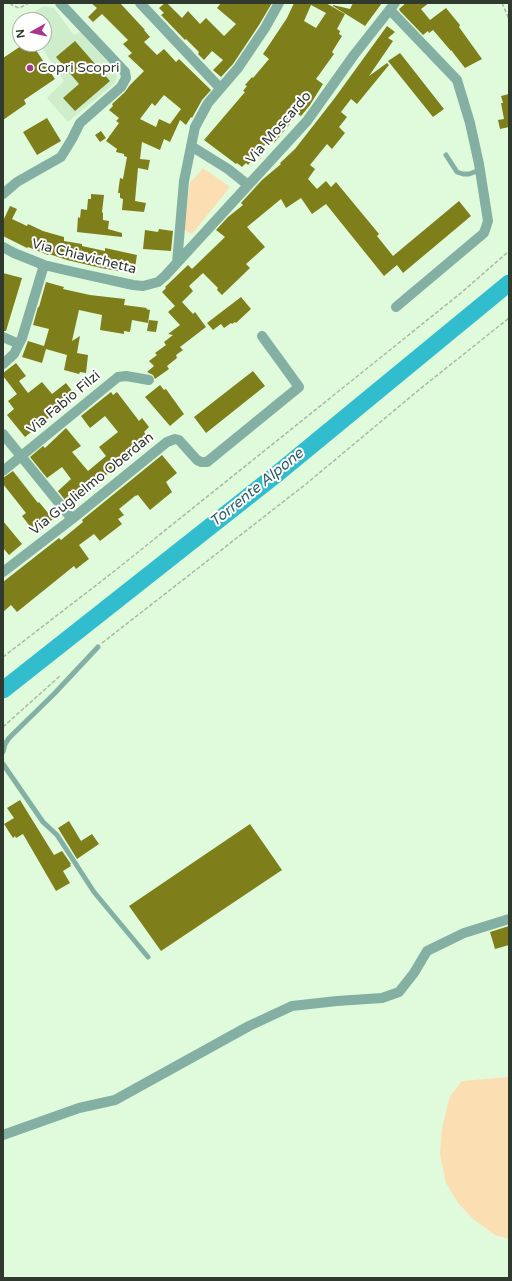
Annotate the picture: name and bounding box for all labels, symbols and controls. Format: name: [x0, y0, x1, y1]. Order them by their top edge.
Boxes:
north arrow: [12, 12, 52, 52]
text: N: [14, 28, 28, 39]
place label: Copri Scopri: [38, 60, 120, 76]
marker: Copri Scopri: [25, 63, 35, 73]
street label: Via Moscardo: [243, 88, 315, 168]
street label: Via Chiavichetta: [30, 236, 138, 278]
street label: Via Fabio Filzi: [24, 368, 104, 438]
street label: Via Guglielmo Oberdan: [27, 429, 157, 539]
water label: Torrente Alpone: [207, 445, 307, 531]

